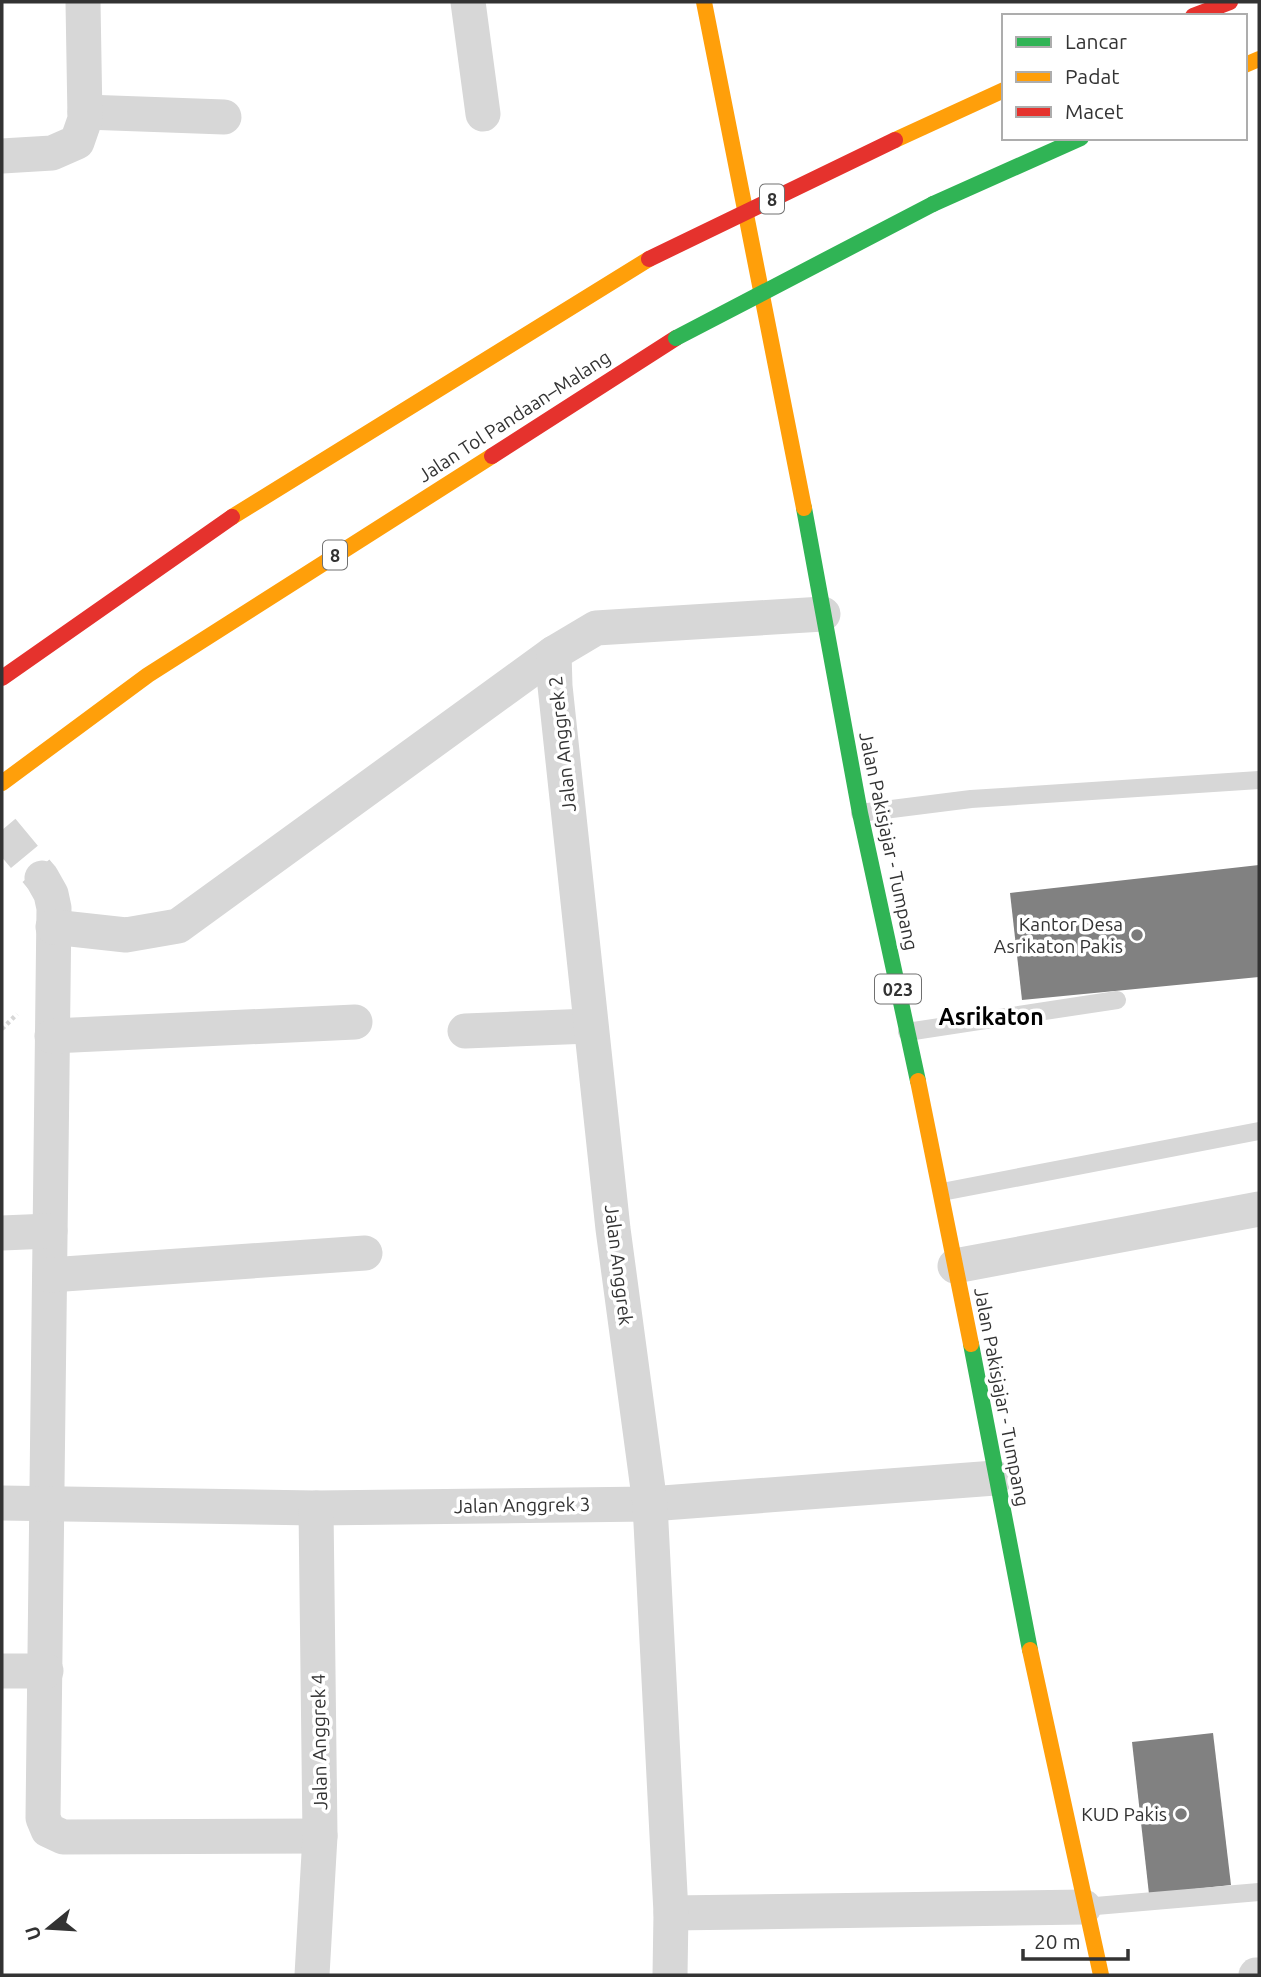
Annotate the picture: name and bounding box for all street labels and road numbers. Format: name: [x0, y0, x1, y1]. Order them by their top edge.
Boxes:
road number: 8: [760, 184, 784, 214]
street label: Jalan Tol Pandaan–Malang: [414, 346, 614, 486]
road number: 8: [323, 540, 347, 570]
street label: Jalan Anggrek 2: [544, 675, 580, 813]
street label: Jalan Pakisjajar - Tumpang: [855, 730, 923, 952]
road number: 023: [875, 974, 921, 1004]
street label: Jalan Anggrek: [601, 1203, 637, 1327]
street label: Jalan Pakisjajar - Tumpang: [970, 1286, 1034, 1508]
street label: Jalan Anggrek 3: [454, 1493, 590, 1517]
street label: Jalan Anggrek 4: [307, 1674, 331, 1810]

